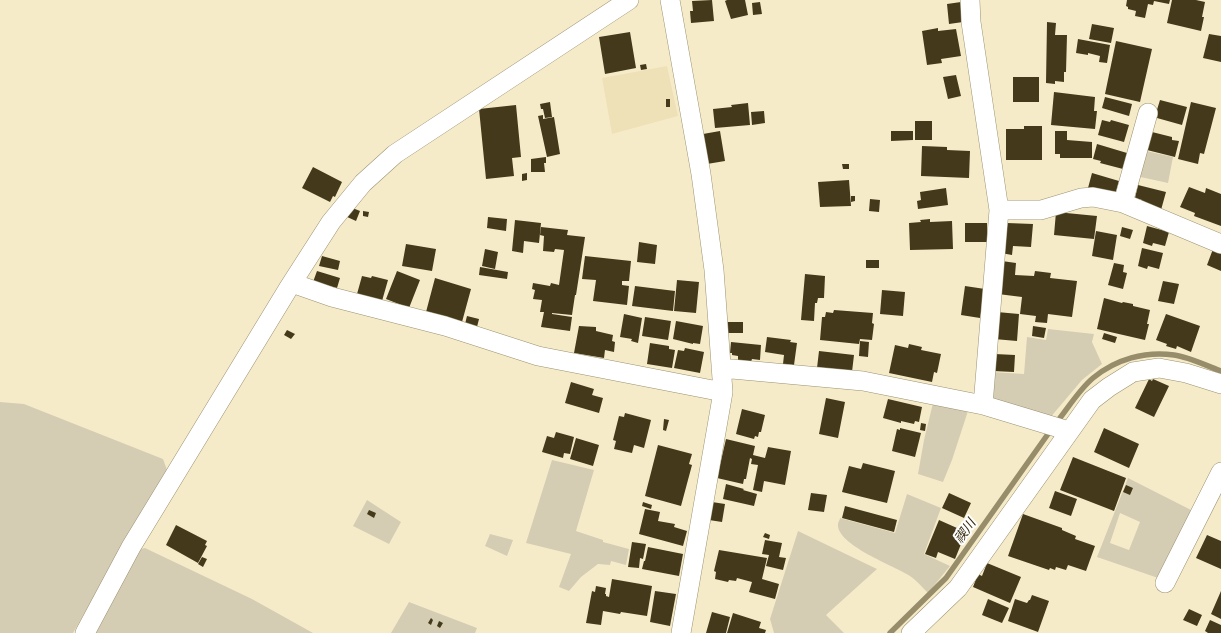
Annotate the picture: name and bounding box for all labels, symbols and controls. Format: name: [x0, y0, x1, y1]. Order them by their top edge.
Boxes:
water label: 禊川: [951, 516, 979, 546]

